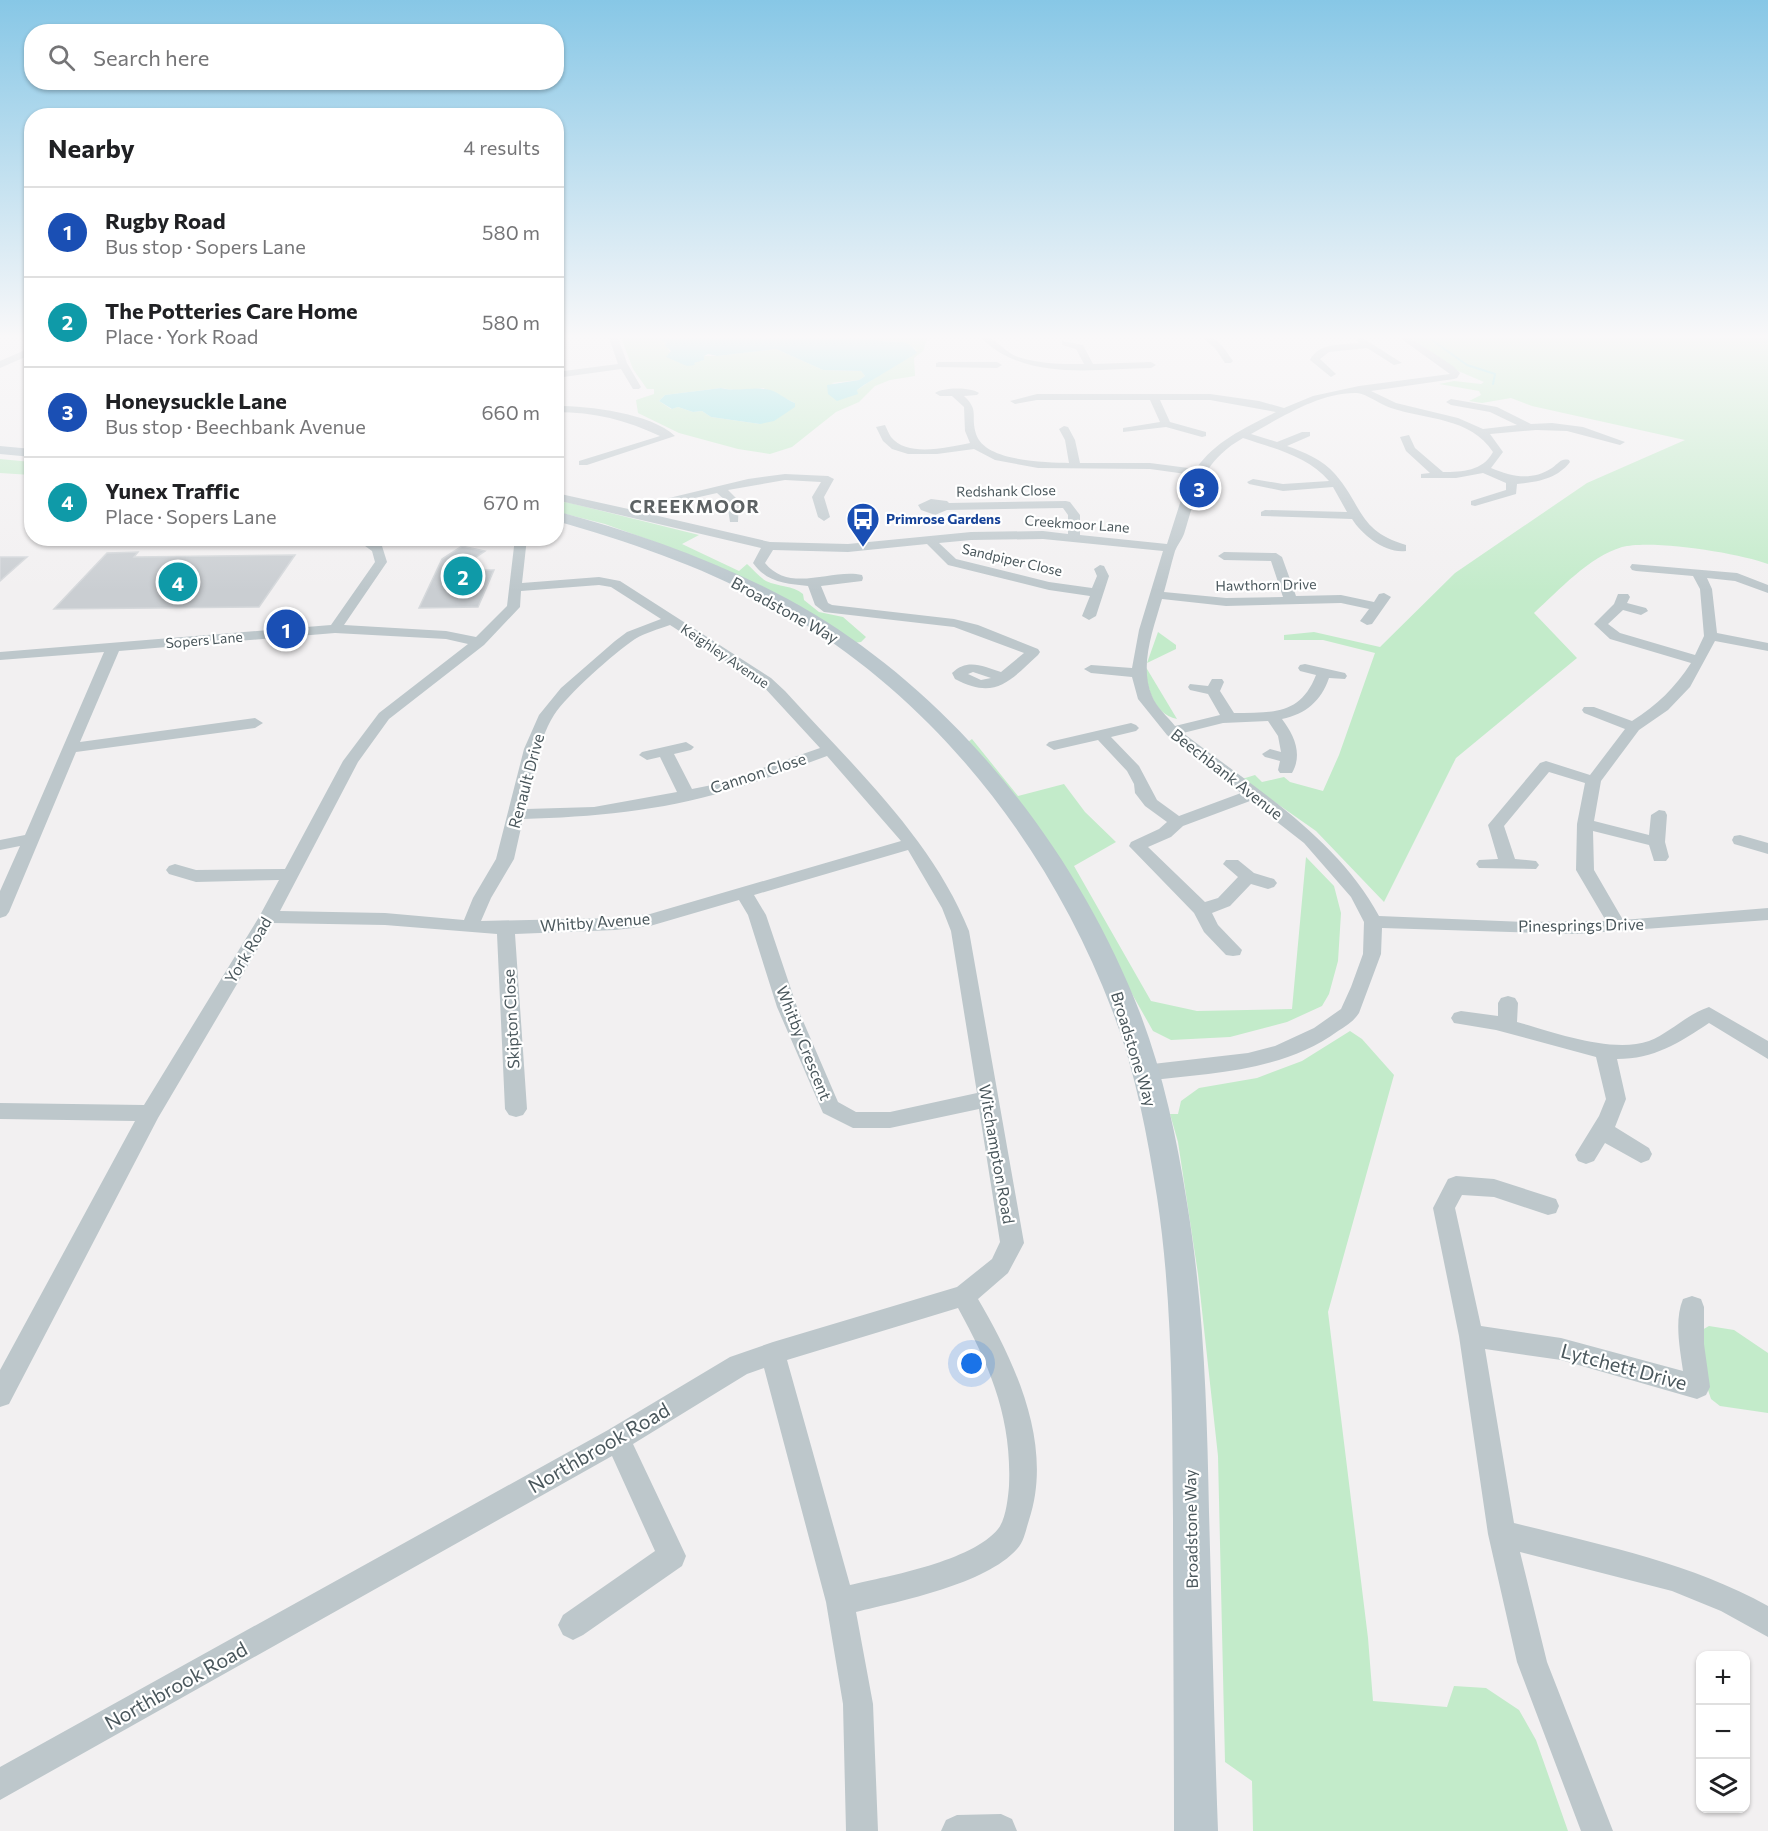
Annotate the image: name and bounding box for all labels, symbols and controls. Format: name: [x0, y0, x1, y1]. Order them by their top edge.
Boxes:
search box: [24, 24, 564, 90]
icon: search: [45, 41, 78, 74]
text: Search here: [93, 44, 209, 71]
text: Nearby: [48, 132, 135, 163]
text: 4 results: [463, 135, 540, 159]
text: Rugby Road: [105, 207, 226, 234]
text: 1: [63, 220, 72, 244]
text: 580 m: [482, 220, 540, 244]
text: Bus stop · Sopers Lane: [105, 234, 306, 258]
text: The Potteries Care Home: [105, 297, 358, 324]
text: 2: [62, 310, 73, 334]
text: 580 m: [482, 310, 540, 334]
text: Place · York Road: [105, 324, 258, 348]
text: Honeysuckle Lane: [105, 387, 287, 414]
text: 3: [62, 400, 73, 424]
text: 660 m: [481, 400, 540, 424]
text: Bus stop · Beechbank Avenue: [105, 414, 366, 438]
pin: 3: [1180, 466, 1218, 510]
text: Yunex Traffic: [105, 477, 240, 504]
street label: Redshank Close: [956, 481, 1056, 500]
text: 4: [61, 490, 74, 514]
text: 670 m: [483, 490, 540, 514]
district label: CREEKMOOR: [629, 495, 761, 517]
bus stop icon: Primrose Gardens: [845, 501, 881, 548]
text: Place · Sopers Lane: [105, 504, 276, 528]
place label: Primrose Gardens: [886, 510, 1001, 527]
street label: Creekmoor Lane: [1024, 511, 1130, 536]
street label: Sandpiper Close: [960, 540, 1064, 579]
pin: 2: [444, 554, 482, 598]
pin: 4: [158, 560, 198, 604]
street label: Broadstone Way: [728, 572, 842, 647]
street label: Hawthorn Drive: [1215, 575, 1317, 594]
pin: 1: [266, 606, 306, 652]
street label: Keighley Avenue: [678, 620, 773, 691]
street label: Sopers Lane: [165, 628, 243, 651]
street label: Beechbank Avenue: [1168, 724, 1287, 823]
street label: Renault Drive: [504, 731, 547, 830]
street label: Cannon Close: [708, 748, 808, 797]
street label: Whitby Avenue: [539, 908, 651, 935]
street label: York Road: [220, 913, 275, 986]
street label: Pinesprings Drive: [1518, 914, 1644, 935]
street label: Skipton Close: [498, 969, 523, 1069]
street label: Whitby Crescent: [773, 983, 836, 1103]
street label: Broadstone Way: [1108, 989, 1161, 1109]
street label: Witchampton Road: [976, 1083, 1019, 1225]
street label: Lytchett Drive: [1559, 1338, 1690, 1394]
your location: [957, 1349, 986, 1378]
street label: Northbrook Road: [523, 1397, 674, 1497]
street label: Broadstone Way: [1180, 1469, 1201, 1589]
street label: Northbrook Road: [100, 1636, 251, 1734]
map controls: [1696, 1651, 1750, 1813]
button: +: [1696, 1651, 1750, 1705]
button: −: [1696, 1705, 1750, 1759]
button: layers: [1696, 1759, 1750, 1813]

